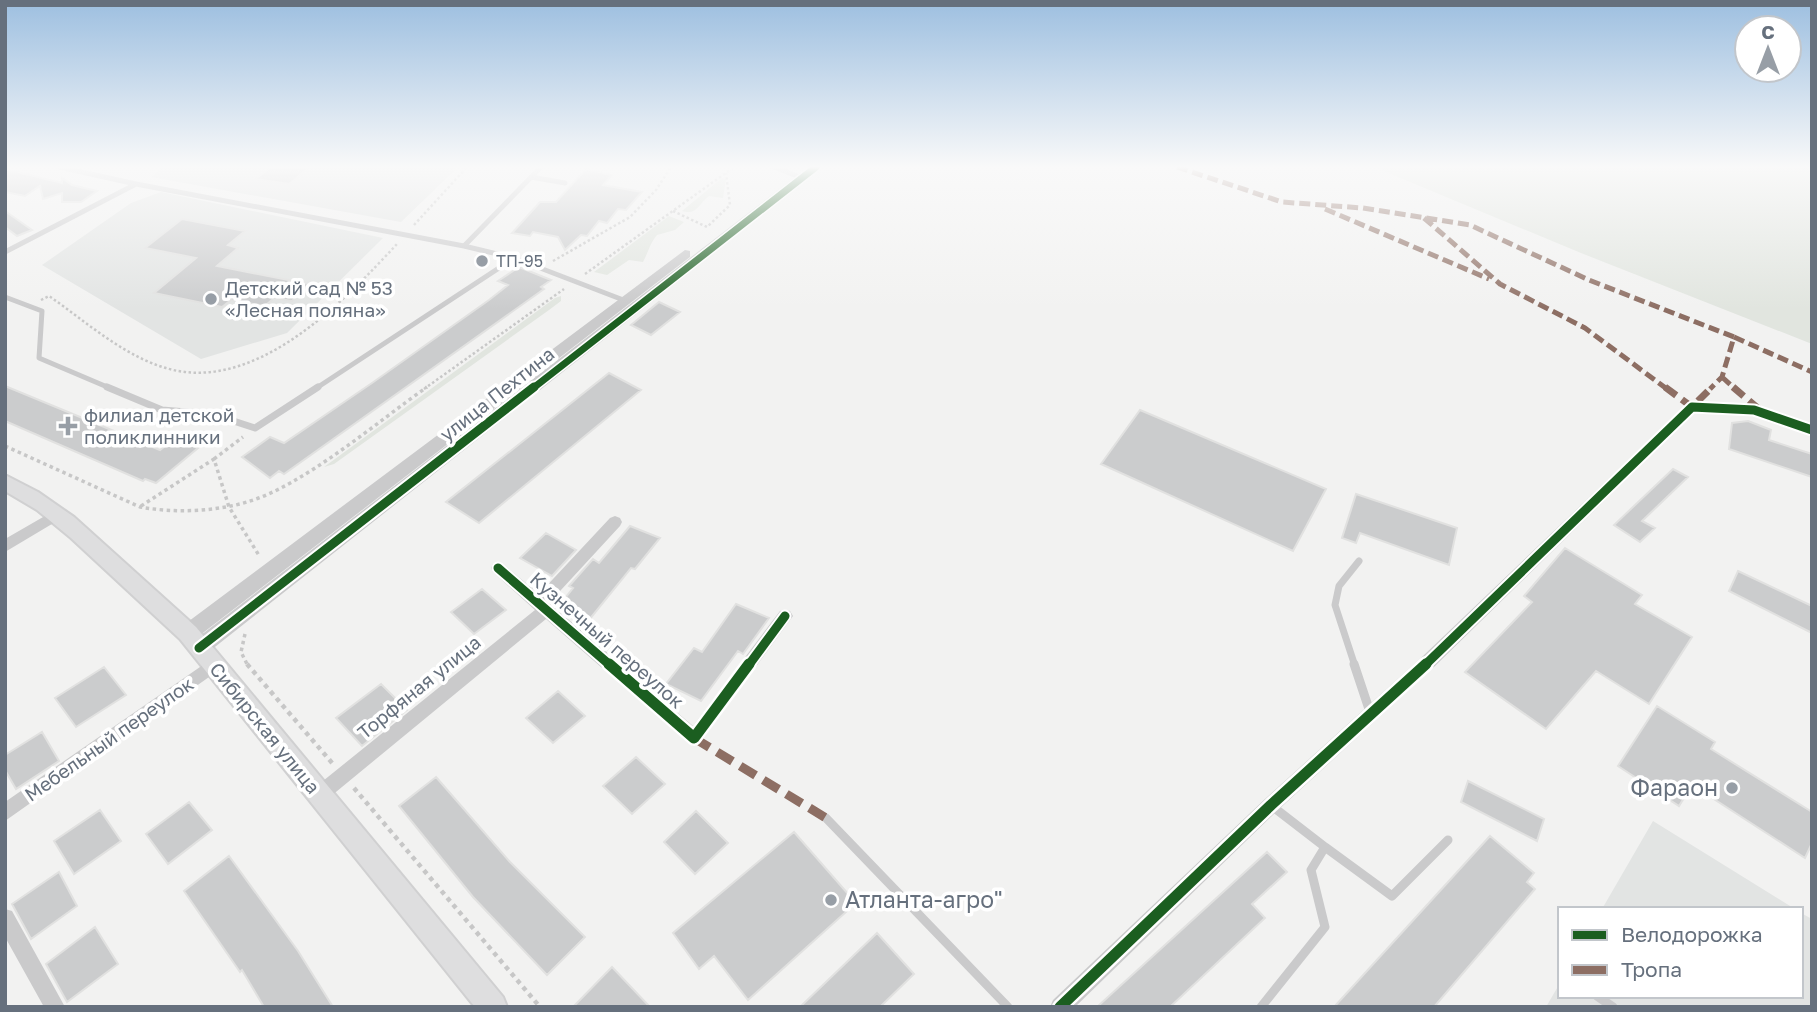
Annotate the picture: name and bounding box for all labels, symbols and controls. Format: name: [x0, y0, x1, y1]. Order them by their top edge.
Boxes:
north arrow: [1733, 14, 1803, 84]
text: С: [1761, 20, 1775, 43]
place label: ТП-95: [496, 251, 543, 271]
marker: ТП-95: [474, 253, 490, 269]
place label: Детский сад № 53 «Лесная поляна»: [225, 276, 393, 321]
marker: Детский сад № 53 «Лесная поляна»: [203, 291, 219, 307]
street label: улица Пехтина: [435, 342, 559, 445]
place label: филиал детской поликлинники: [84, 403, 234, 448]
marker: филиал детской поликлинники: [58, 416, 78, 436]
street label: Кузнечный переулок: [526, 567, 689, 713]
street label: Торфяная улица: [353, 630, 485, 743]
street label: Сибирская улица: [205, 657, 325, 798]
street label: Мебельный переулок: [20, 672, 198, 806]
place label: Фараон: [1630, 773, 1718, 801]
marker: Фараон: [1724, 780, 1740, 796]
place label: Атланта-агро": [845, 885, 1003, 913]
marker: Атланта-агро": [823, 892, 839, 908]
legend: [1558, 907, 1803, 998]
text: Велодорожка: [1621, 921, 1763, 947]
text: Тропа: [1621, 956, 1682, 982]

